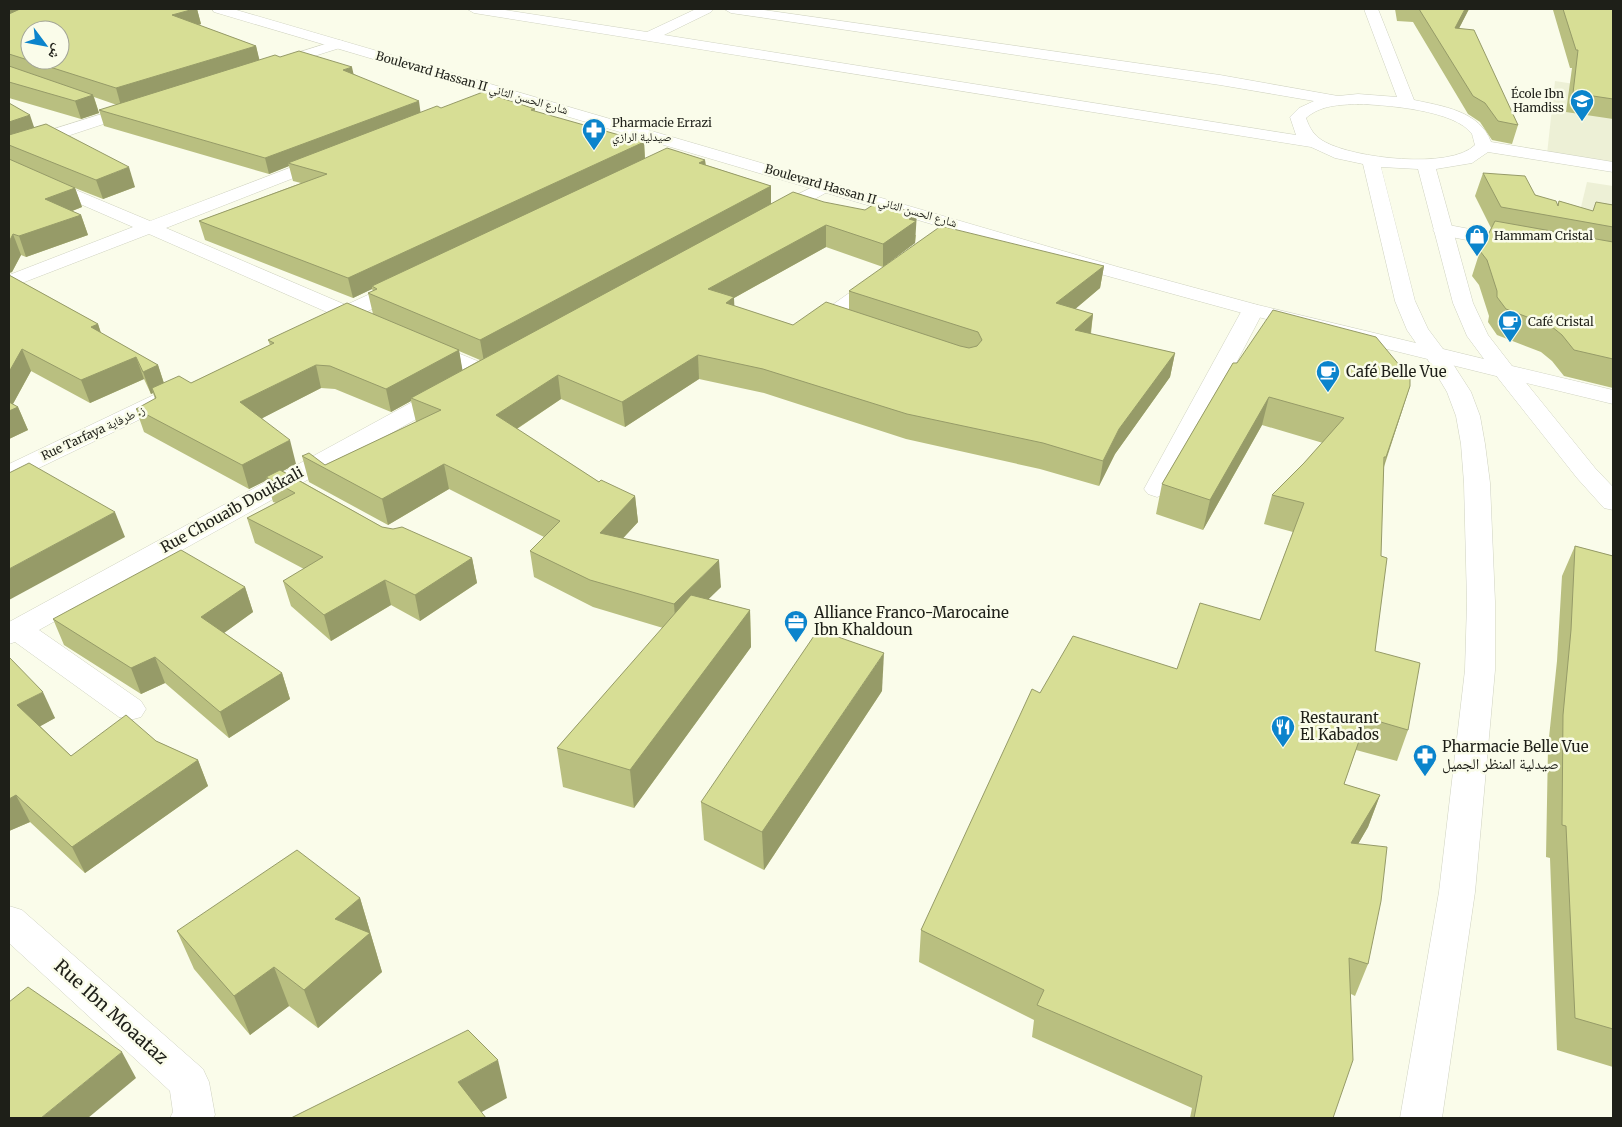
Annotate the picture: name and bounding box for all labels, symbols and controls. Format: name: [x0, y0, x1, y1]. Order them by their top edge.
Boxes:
north arrow: [20, 20, 70, 70]
text: ش: [44, 41, 68, 63]
street label: Boulevard Hassan II شارع الحسن الثاني: [373, 48, 570, 120]
place label: École Ibn Hamdiss: [1511, 86, 1564, 115]
school or university icon: École Ibn Hamdiss: [1569, 88, 1595, 122]
place label: Pharmacie Errazi صيدلية الرازي: [612, 115, 712, 147]
pharmacy icon: Pharmacie Errazi صيدلية الرازي: [581, 117, 607, 151]
street label: Boulevard Hassan II شارع الحسن الثاني: [762, 161, 959, 233]
shop icon: Hammam Cristal: [1464, 223, 1490, 257]
place label: Hammam Cristal: [1494, 228, 1593, 243]
cafe icon: Café Cristal: [1497, 309, 1523, 343]
place label: Café Cristal: [1528, 314, 1594, 329]
cafe icon: Café Belle Vue: [1315, 359, 1341, 393]
place label: Café Belle Vue: [1346, 362, 1447, 381]
street label: Rue Tarfaya ز. طرفاية: [39, 402, 147, 463]
street label: Rue Chouaib Doukkali: [157, 462, 307, 557]
place label: Alliance Franco-Marocaine Ibn Khaldoun: [813, 603, 1009, 639]
office icon: Alliance Franco-Marocaine Ibn Khaldoun: [783, 609, 809, 643]
place label: Restaurant El Kabados: [1300, 708, 1379, 744]
restaurant icon: Restaurant El Kabados: [1270, 714, 1296, 748]
place label: Pharmacie Belle Vue صيدلية المنظر الجميل: [1442, 737, 1589, 774]
pharmacy icon: Pharmacie Belle Vue صيدلية المنظر الجميل: [1412, 743, 1438, 777]
street label: Rue Ibn Moaataz: [50, 954, 173, 1069]

